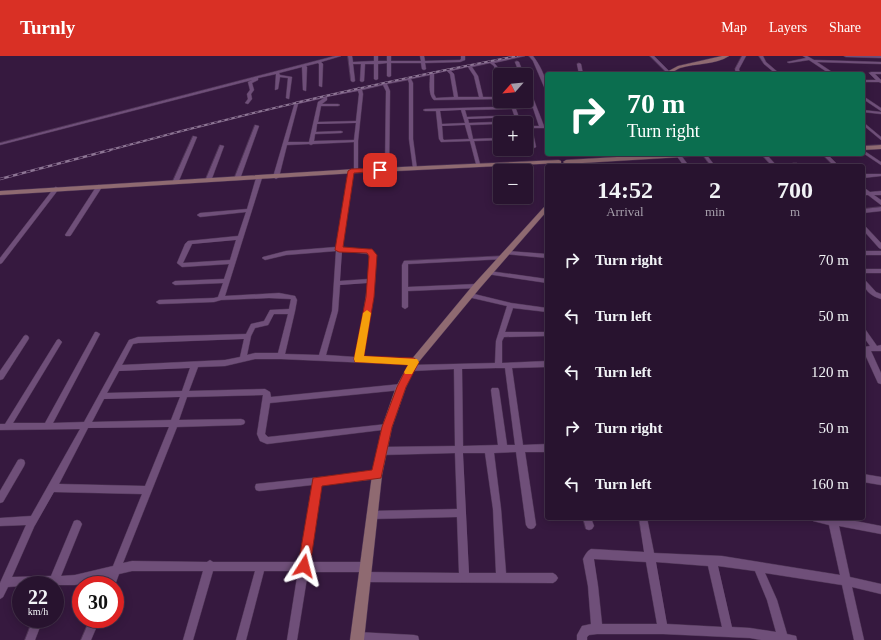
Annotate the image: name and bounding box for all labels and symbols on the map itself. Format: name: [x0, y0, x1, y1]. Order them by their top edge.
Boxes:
north arrow: [493, 68, 533, 108]
pin: [363, 153, 397, 187]
position arrow: [283, 545, 325, 587]
speed limit sign: 30: [72, 576, 124, 628]

